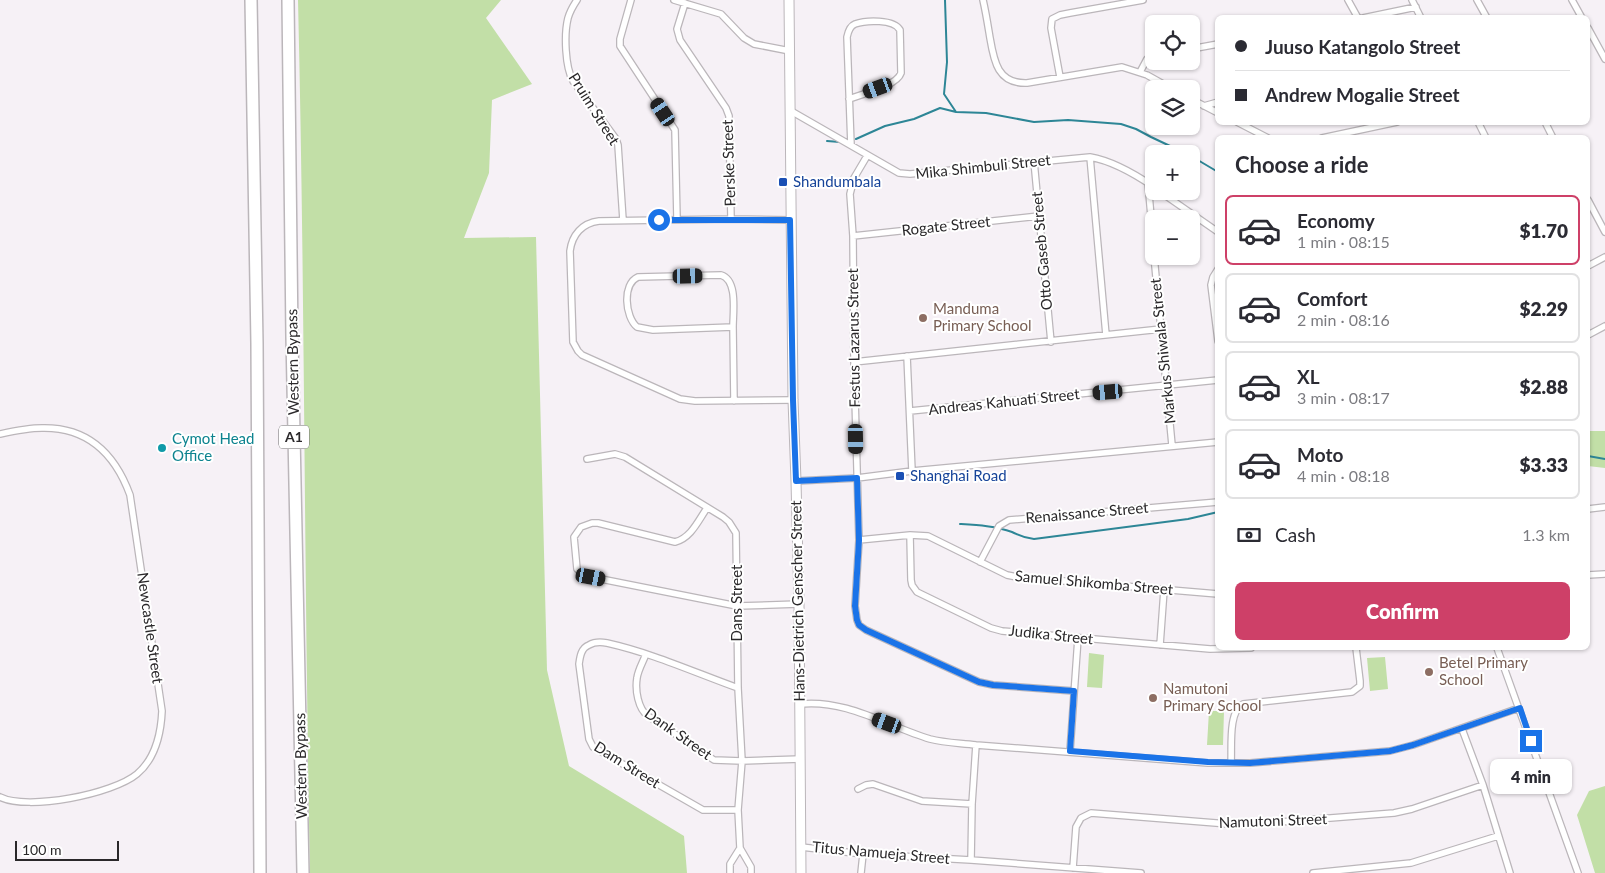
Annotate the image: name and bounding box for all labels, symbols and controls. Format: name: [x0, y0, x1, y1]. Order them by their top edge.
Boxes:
map controls: [1145, 15, 1200, 265]
button: locate: [1145, 15, 1200, 70]
text: Juuso Katangolo Street: [1265, 35, 1460, 58]
street label: Pruim Street: [565, 69, 625, 149]
car: [861, 76, 894, 100]
button: layers: [1145, 80, 1200, 135]
text: Andrew Mogalie Street: [1265, 83, 1460, 106]
car: [648, 95, 677, 129]
street label: Perske Street: [717, 119, 739, 207]
button: +: [1145, 145, 1200, 200]
street label: Mika Shimbuli Street: [914, 150, 1052, 182]
text: Choose a ride: [1235, 151, 1369, 178]
place label: Shandumbala: [793, 172, 881, 190]
marker: Shandumbala: [777, 176, 789, 188]
street label: Otto Gaseb Street: [1027, 190, 1055, 311]
icon: car: [1237, 208, 1282, 253]
route start: [648, 209, 670, 231]
text: Economy: [1297, 209, 1375, 232]
button: −: [1145, 210, 1200, 265]
street label: Rogate Street: [901, 211, 992, 239]
text: $1.70: [1519, 219, 1568, 242]
text: 1 min · 08:15: [1297, 232, 1390, 251]
car: [672, 268, 703, 284]
street label: Festus Lazarus Street: [843, 268, 863, 408]
street label: Markus Shiwala Street: [1145, 277, 1179, 425]
icon: car: [1237, 286, 1282, 331]
text: Comfort: [1297, 287, 1368, 310]
text: $2.29: [1519, 297, 1568, 320]
place label: Manduma Primary School: [933, 299, 1032, 334]
street label: Western Bypass: [282, 309, 302, 415]
text: 2 min · 08:16: [1297, 310, 1390, 329]
marker: Manduma Primary School: [917, 312, 929, 324]
icon: car: [1237, 364, 1282, 409]
text: XL: [1297, 365, 1320, 388]
text: $2.88: [1519, 375, 1568, 398]
car: [1092, 383, 1123, 401]
street label: Andreas Kahuati Street: [927, 384, 1081, 418]
text: 3 min · 08:17: [1297, 388, 1390, 407]
car: [848, 424, 863, 454]
road number: A1: [279, 426, 309, 448]
place label: Cymot Head Office: [172, 429, 254, 464]
marker: Cymot Head Office: [156, 442, 168, 454]
icon: car: [1237, 442, 1282, 487]
text: Moto: [1297, 443, 1343, 466]
text: $3.33: [1519, 453, 1568, 476]
place label: Shanghai Road: [910, 466, 1007, 484]
text: 4 min · 08:18: [1297, 466, 1390, 485]
marker: Shanghai Road: [894, 470, 906, 482]
street label: Renaissance Street: [1025, 498, 1150, 526]
street label: Hans-Dietrich Genscher Street: [786, 500, 808, 702]
icon: cash: [1235, 521, 1263, 549]
text: Cash: [1275, 523, 1316, 546]
text: 1.3 km: [1522, 525, 1570, 544]
street label: Dans Street: [727, 564, 745, 641]
street label: Samuel Shikomba Street: [1014, 566, 1175, 598]
car: [574, 567, 607, 587]
street label: Newcastle Street: [134, 571, 168, 685]
button: Confirm: [1235, 582, 1570, 640]
street label: Judika Street: [1008, 621, 1095, 647]
place label: Betel Primary School: [1439, 653, 1528, 688]
marker: Betel Primary School: [1423, 666, 1435, 678]
place label: Namutoni Primary School: [1163, 679, 1262, 714]
marker: Namutoni Primary School: [1147, 692, 1159, 704]
street label: Dank Street: [641, 703, 716, 763]
car: [870, 711, 903, 735]
street label: Western Bypass: [290, 713, 310, 819]
route end: [1520, 730, 1542, 752]
street label: Dam Street: [591, 737, 664, 792]
callout: 4 min: [1490, 758, 1572, 794]
text: 4 min: [1511, 767, 1551, 786]
street label: Namutoni Street: [1218, 809, 1328, 831]
street label: Titus Namueja Street: [811, 837, 951, 867]
scale bar: [15, 838, 119, 861]
text: 100 m: [22, 841, 61, 858]

